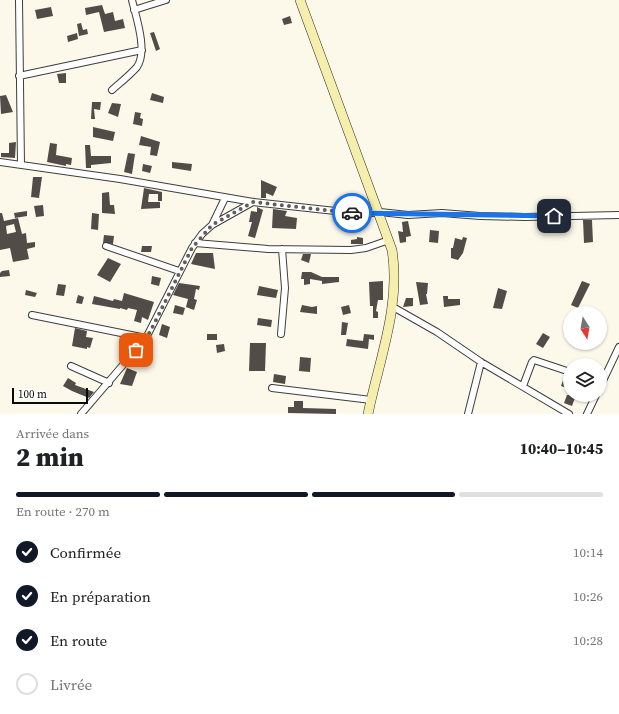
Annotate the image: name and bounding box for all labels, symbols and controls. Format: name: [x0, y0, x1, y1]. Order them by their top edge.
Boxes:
courier: [332, 193, 372, 233]
pin: [537, 199, 571, 233]
icon: car: [341, 202, 363, 224]
icon: home: [543, 205, 565, 227]
north arrow: [563, 306, 607, 350]
map controls: [563, 306, 607, 402]
pin: [119, 333, 153, 367]
icon: bag: [125, 339, 147, 361]
button: layers: [563, 358, 607, 402]
scale bar: [12, 386, 88, 405]
text: 100 m: [18, 387, 47, 402]
text: Arrivée dans: [16, 425, 89, 442]
text: 10:40–10:45: [520, 438, 603, 459]
text: 2 min: [16, 439, 84, 475]
text: En route · 270 m: [16, 503, 110, 520]
icon: check: [16, 541, 38, 563]
text: Confirmée: [50, 542, 121, 563]
text: 10:14: [573, 544, 603, 561]
icon: check: [16, 585, 38, 607]
text: En préparation: [50, 586, 151, 607]
text: 10:26: [573, 588, 603, 605]
icon: check: [16, 629, 38, 651]
text: En route: [50, 630, 107, 651]
text: 10:28: [573, 632, 603, 649]
text: Livrée: [50, 674, 92, 695]

